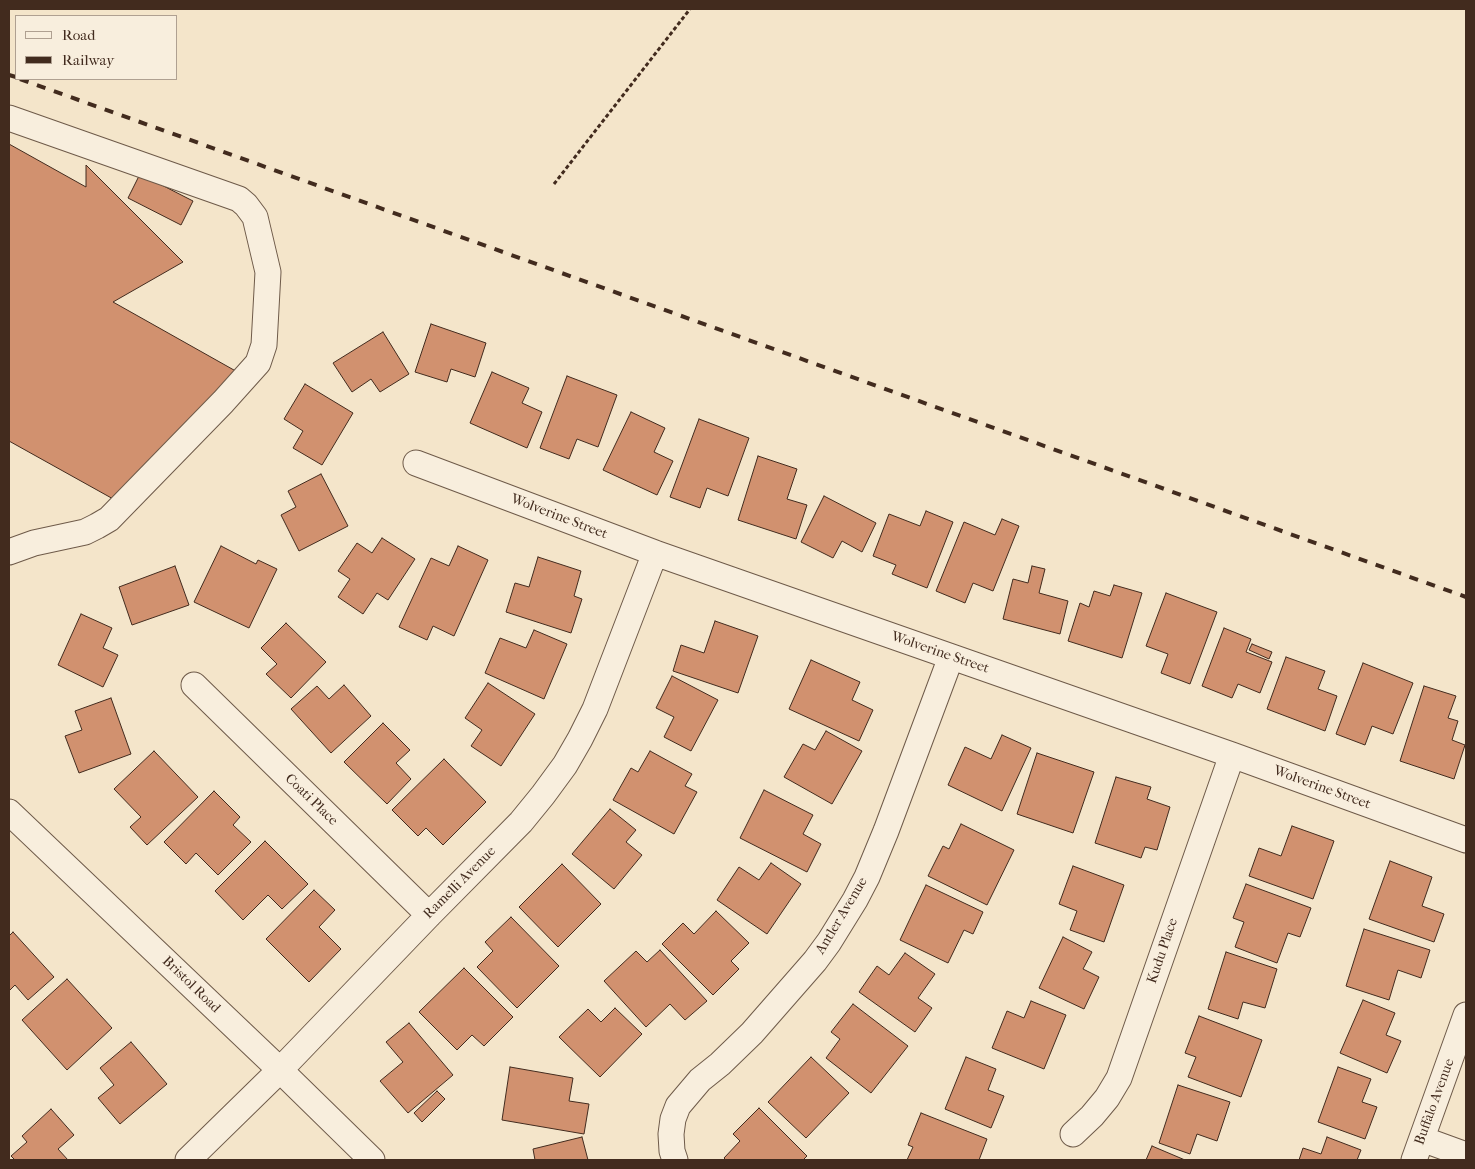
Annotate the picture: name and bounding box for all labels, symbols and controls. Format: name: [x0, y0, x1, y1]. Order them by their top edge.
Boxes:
legend: [15, 15, 178, 80]
text: Road: [62, 26, 95, 44]
text: Railway: [62, 51, 114, 69]
street label: Wolverine Street: [508, 491, 610, 543]
street label: Wolverine Street: [889, 628, 991, 678]
street label: Wolverine Street: [1271, 763, 1373, 813]
street label: Coati Place: [281, 771, 341, 829]
street label: Ramelli Avenue: [420, 843, 500, 923]
street label: Antler Avenue: [812, 874, 872, 958]
street label: Kudu Place: [1144, 916, 1182, 986]
street label: Bristol Road: [158, 953, 224, 1017]
street label: Buffalo Avenue: [1412, 1056, 1458, 1148]

